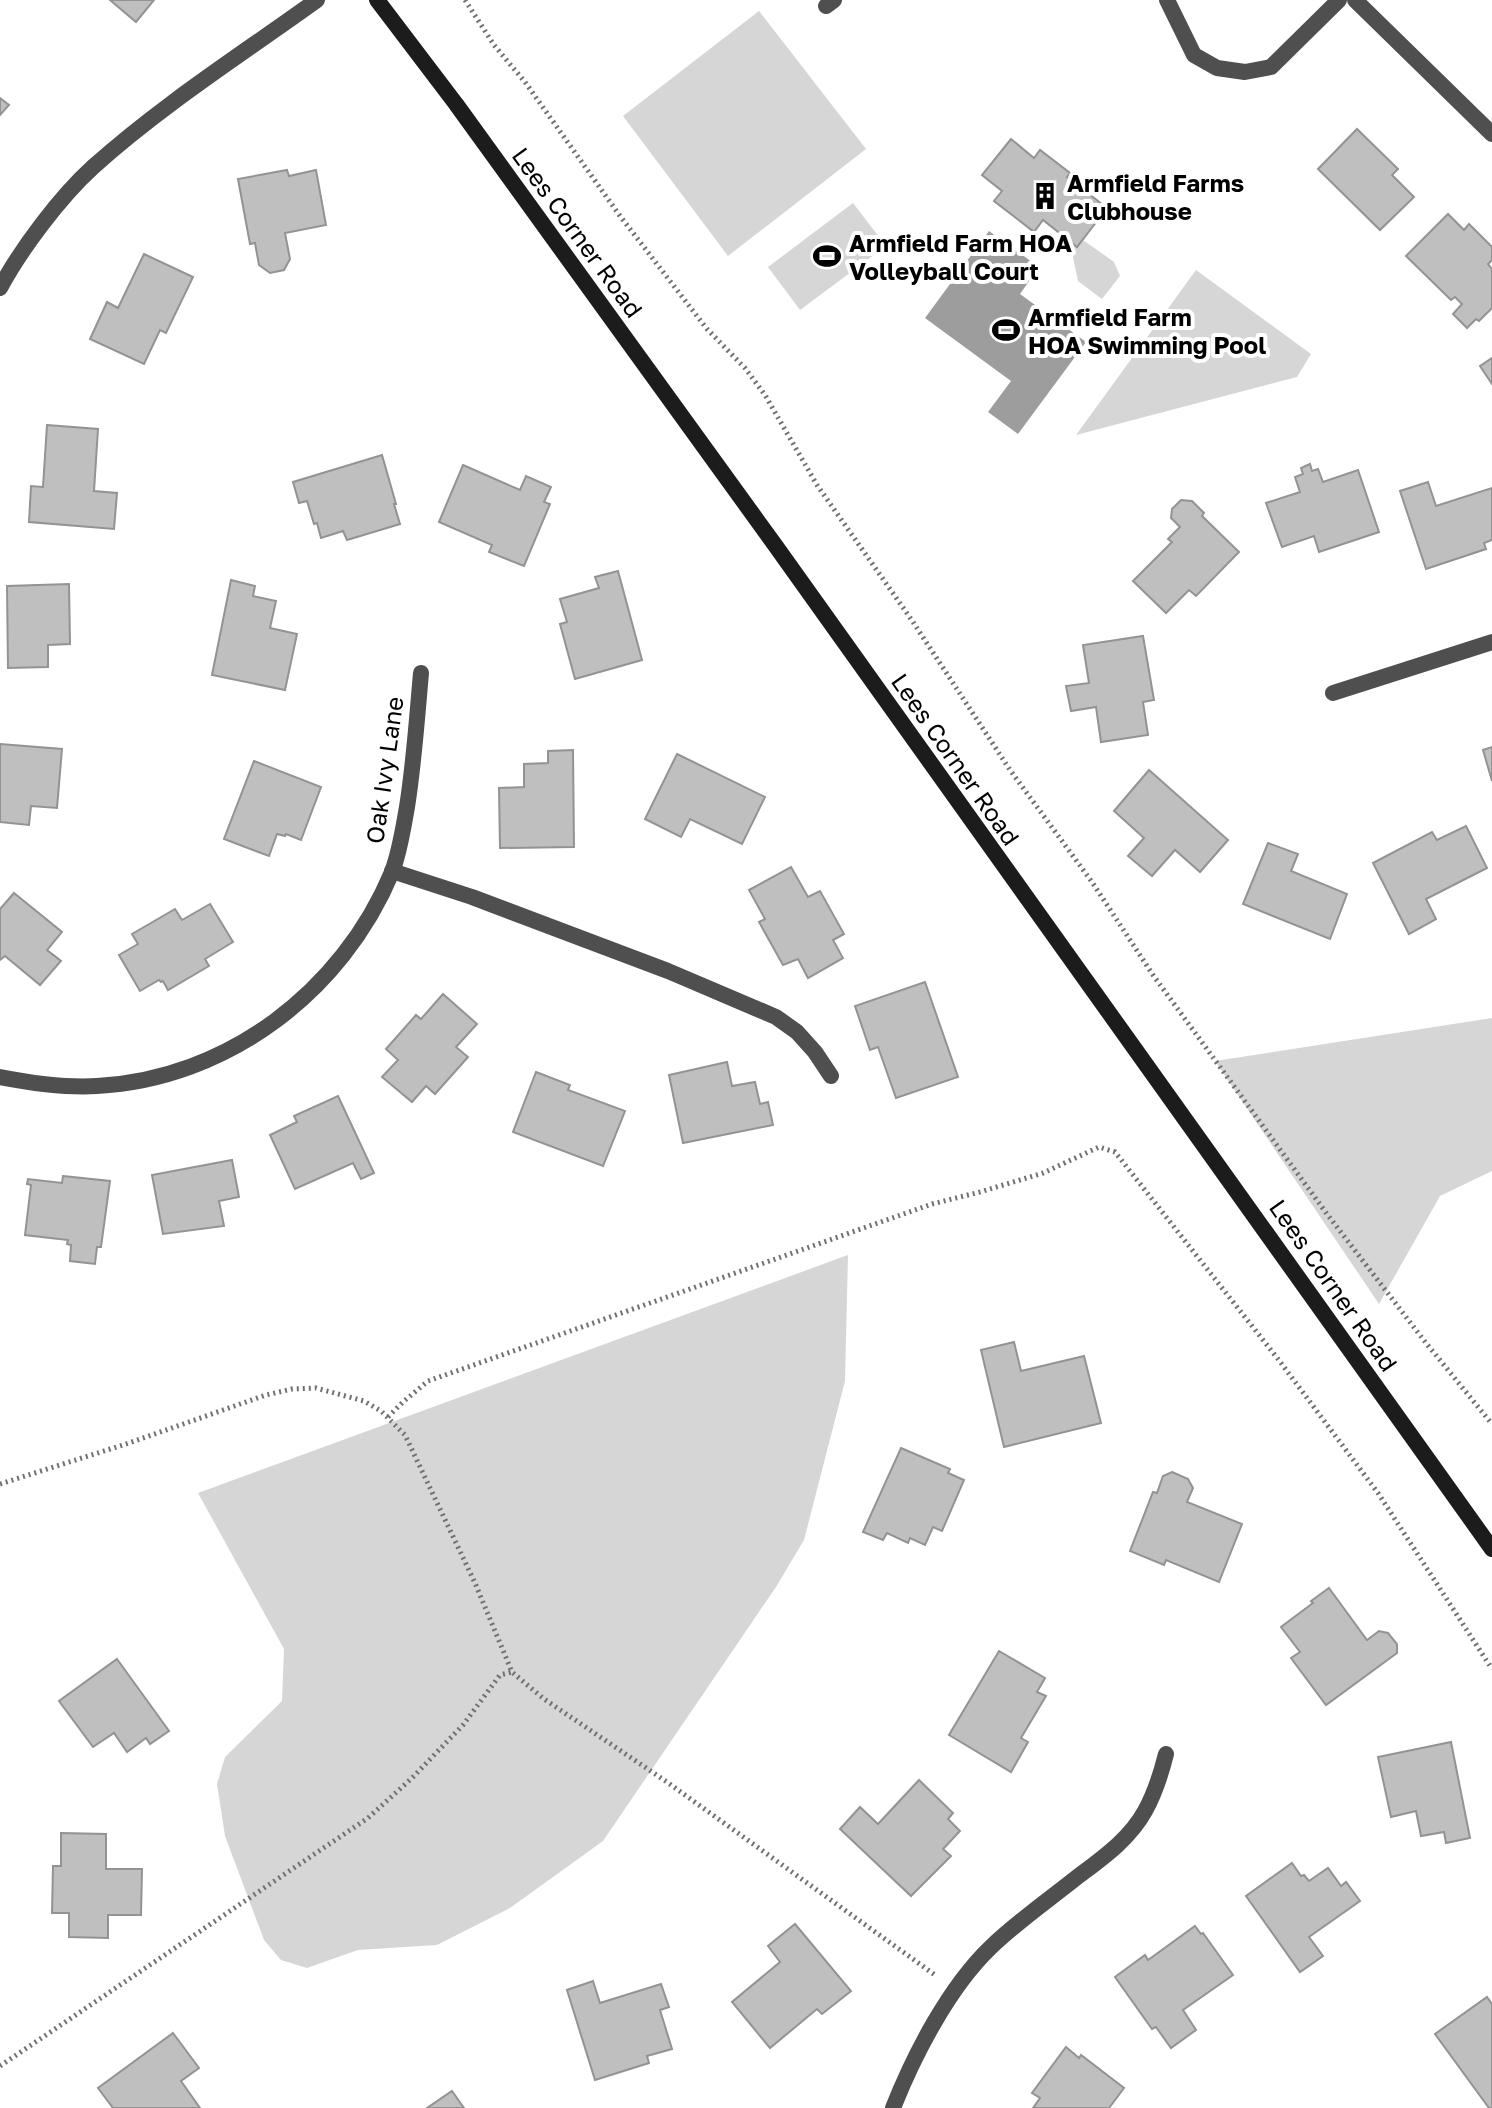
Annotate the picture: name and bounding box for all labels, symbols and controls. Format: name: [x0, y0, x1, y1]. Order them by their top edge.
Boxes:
street label: Lees Corner Road: [507, 141, 649, 323]
place label: Armfield Farms Clubhouse: [1067, 168, 1244, 225]
building icon: Armfield Farms Clubhouse: [1030, 181, 1060, 211]
place label: Armfield Farm HOA Volleyball Court: [849, 228, 1072, 285]
sports icon: Armfield Farm HOA Volleyball Court: [812, 241, 842, 271]
place label: Armfield Farm HOA Swimming Pool: [1028, 302, 1266, 359]
sports icon: Armfield Farm HOA Swimming Pool: [991, 315, 1021, 345]
street label: Lees Corner Road: [886, 668, 1026, 850]
street label: Oak Ivy Lane: [359, 695, 409, 845]
street label: Lees Corner Road: [1264, 1194, 1404, 1376]

